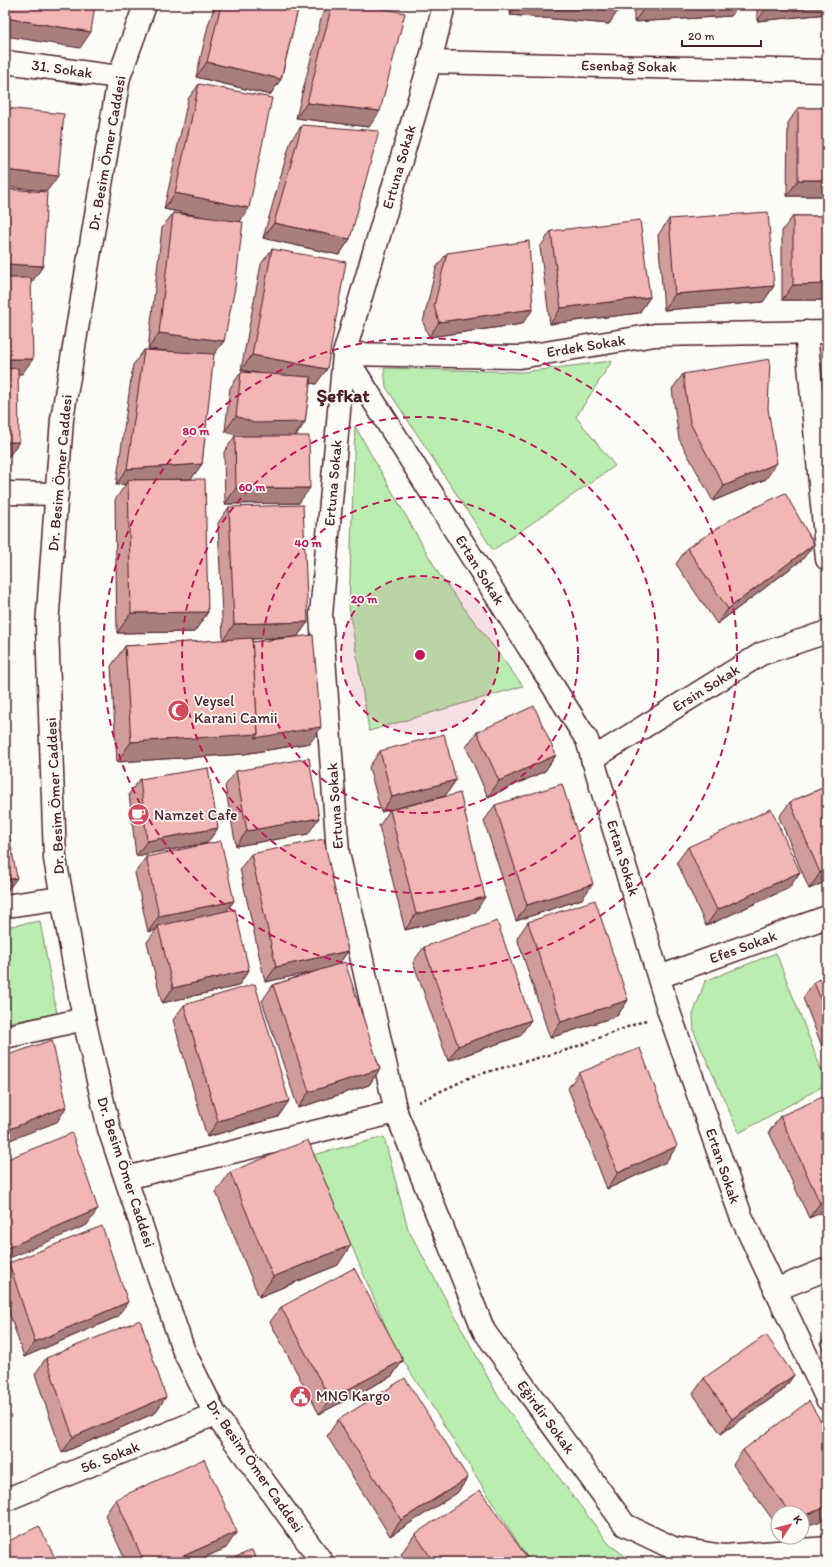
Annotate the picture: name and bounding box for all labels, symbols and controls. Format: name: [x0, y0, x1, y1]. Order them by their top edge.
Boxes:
scale bar: [682, 22, 761, 48]
text: 20 m: [688, 29, 715, 43]
street label: 31. Sokak: [30, 56, 94, 82]
street label: Esenbağ Sokak: [581, 56, 677, 76]
street label: Dr. Besim Ömer Caddesi: [84, 74, 130, 232]
street label: Ertuna Sokak: [378, 123, 420, 211]
street label: Erdek Sokak: [545, 331, 627, 361]
district label: Şefkat: [316, 384, 370, 407]
street label: Dr. Besim Ömer Caddesi: [44, 394, 76, 552]
text: 80 m: [183, 424, 210, 438]
street label: Ertuna Sokak: [320, 439, 346, 527]
text: 60 m: [239, 480, 266, 494]
street label: Ertan Sokak: [452, 532, 509, 608]
text: 40 m: [294, 536, 323, 550]
text: 20 m: [351, 592, 378, 606]
centre of rings: [413, 648, 427, 662]
street label: Ersin Sokak: [669, 660, 743, 716]
place label: Veysel Karani Camii: [194, 692, 278, 727]
mosque icon: Veysel Karani Camii: [165, 697, 191, 723]
street label: Dr. Besim Ömer Caddesi: [42, 717, 68, 875]
street label: Ertuna Sokak: [323, 762, 347, 850]
cafe icon: Namzet Cafe: [125, 802, 151, 828]
place label: Namzet Cafe: [154, 806, 237, 824]
street label: Ertan Sokak: [603, 818, 643, 899]
street label: Efes Sokak: [707, 926, 779, 967]
street label: Dr. Besim Ömer Caddesi: [93, 1094, 159, 1250]
street label: Ertan Sokak: [702, 1126, 744, 1206]
street label: Eğirdir Sokak: [513, 1377, 579, 1457]
public building icon: MNG Kargo: [287, 1383, 313, 1409]
place label: MNG Kargo: [316, 1387, 390, 1405]
street label: Dr. Besim Ömer Caddesi: [202, 1396, 308, 1536]
street label: 56. Sokak: [78, 1437, 142, 1477]
north arrow: [770, 1505, 810, 1545]
text: K: [790, 1513, 806, 1527]

